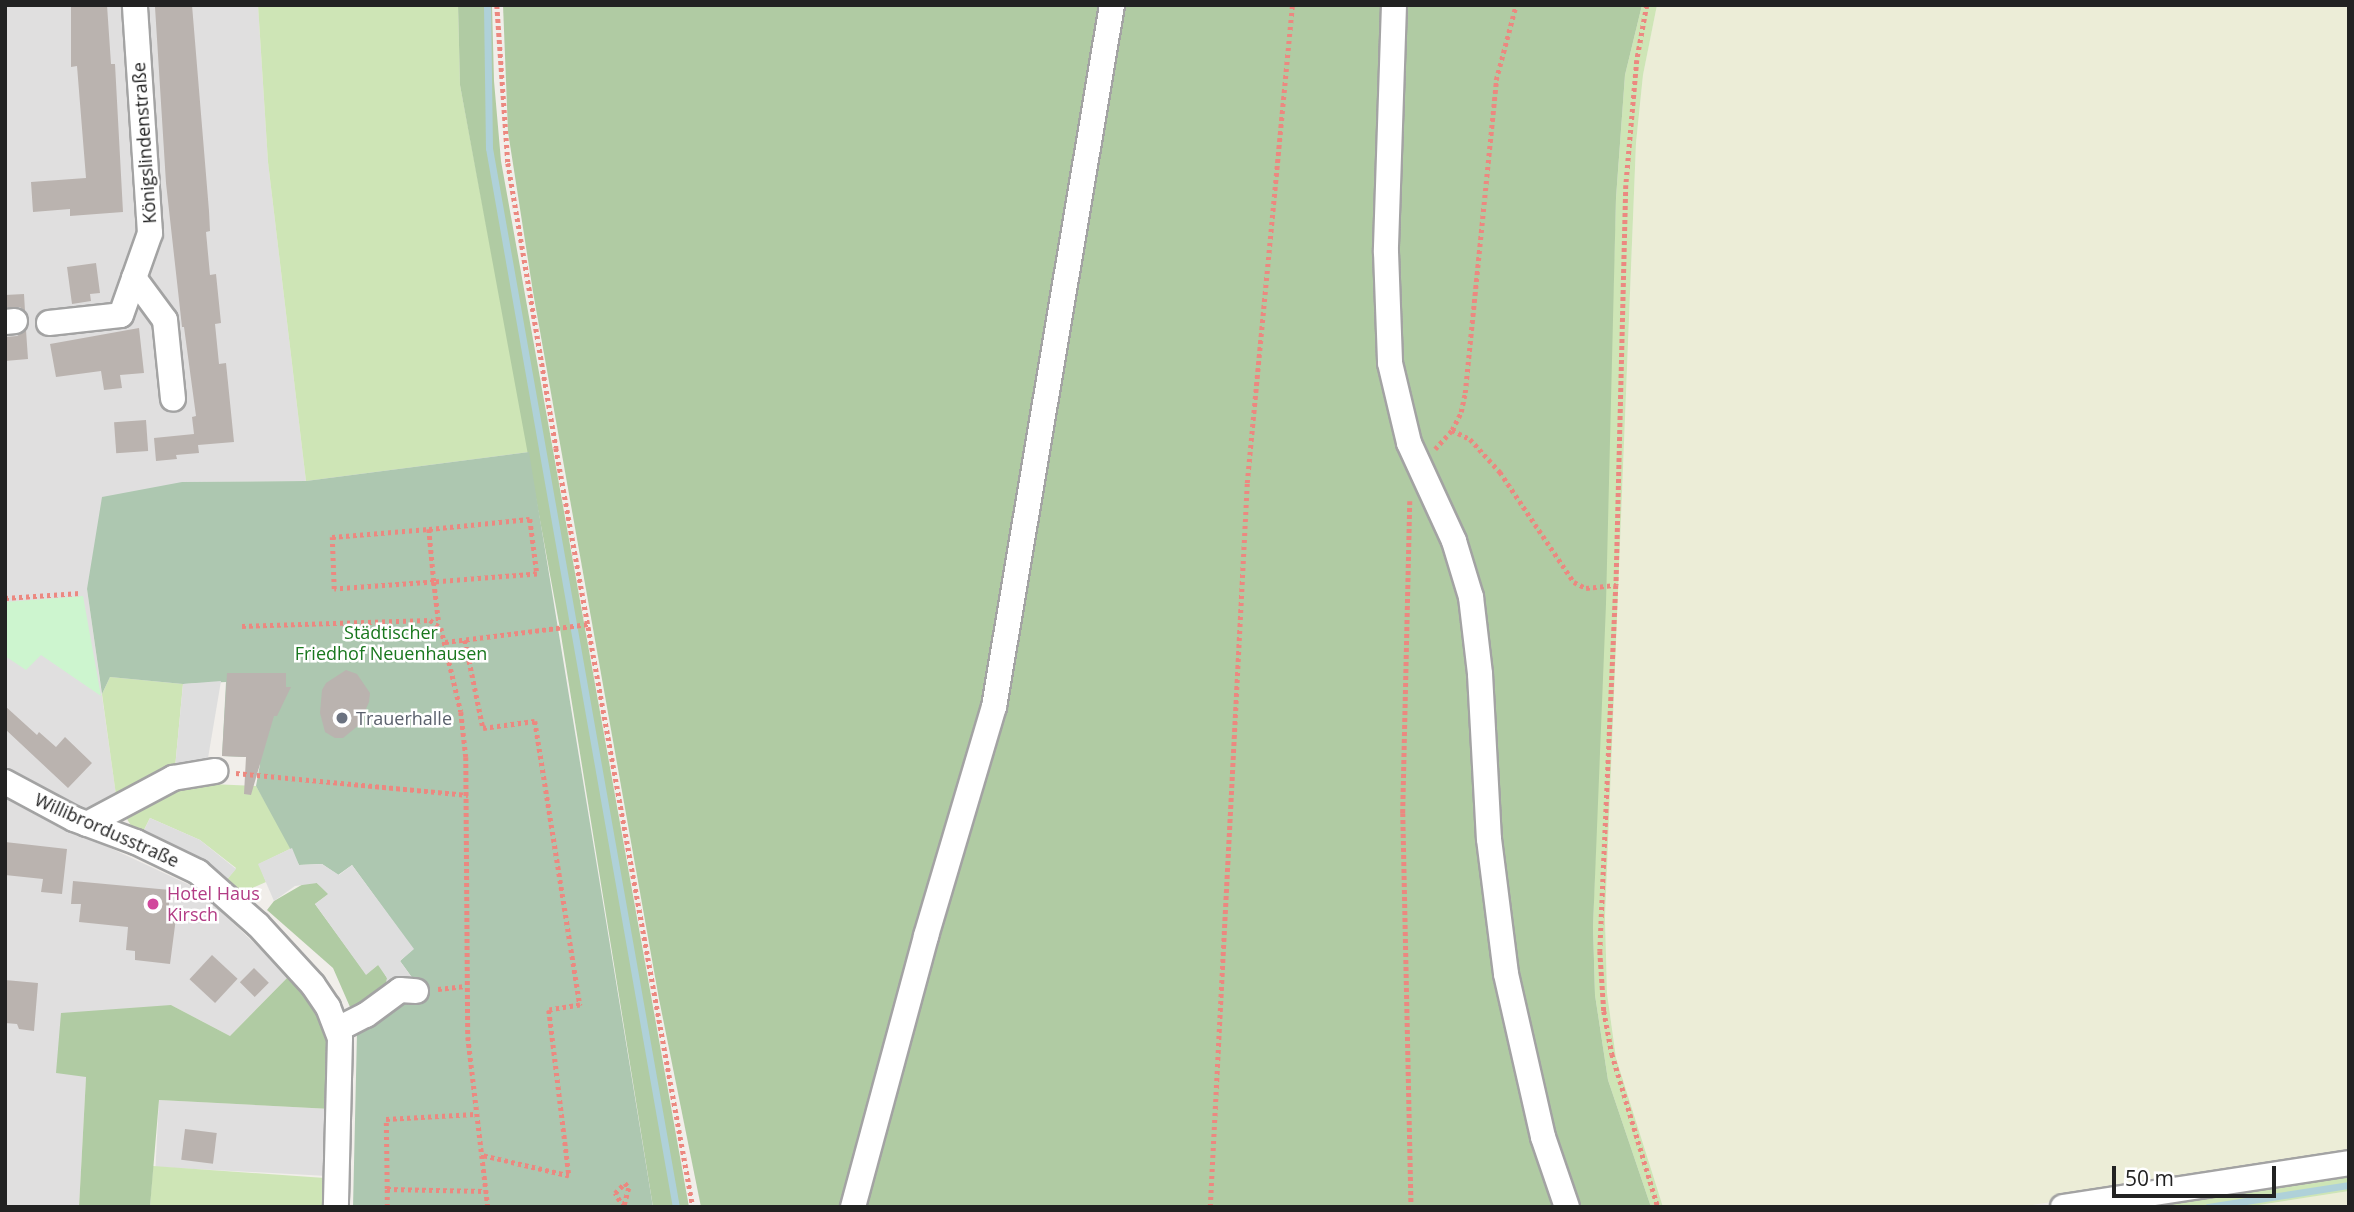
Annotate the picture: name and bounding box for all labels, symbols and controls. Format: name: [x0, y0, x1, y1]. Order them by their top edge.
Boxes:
street label: Königslindenstraße: [128, 62, 160, 224]
park label: Städtischer Friedhof Neuenhausen: [295, 622, 487, 664]
place label: Trauerhalle: [356, 707, 452, 729]
marker: Trauerhalle: [334, 710, 350, 726]
street label: Willibrordusstraße: [32, 788, 182, 872]
place label: Hotel Haus Kirsch: [167, 883, 260, 926]
marker: Hotel Haus Kirsch: [145, 896, 161, 912]
scale bar: [2116, 1152, 2280, 1196]
text: 50 m: [2125, 1164, 2174, 1192]

